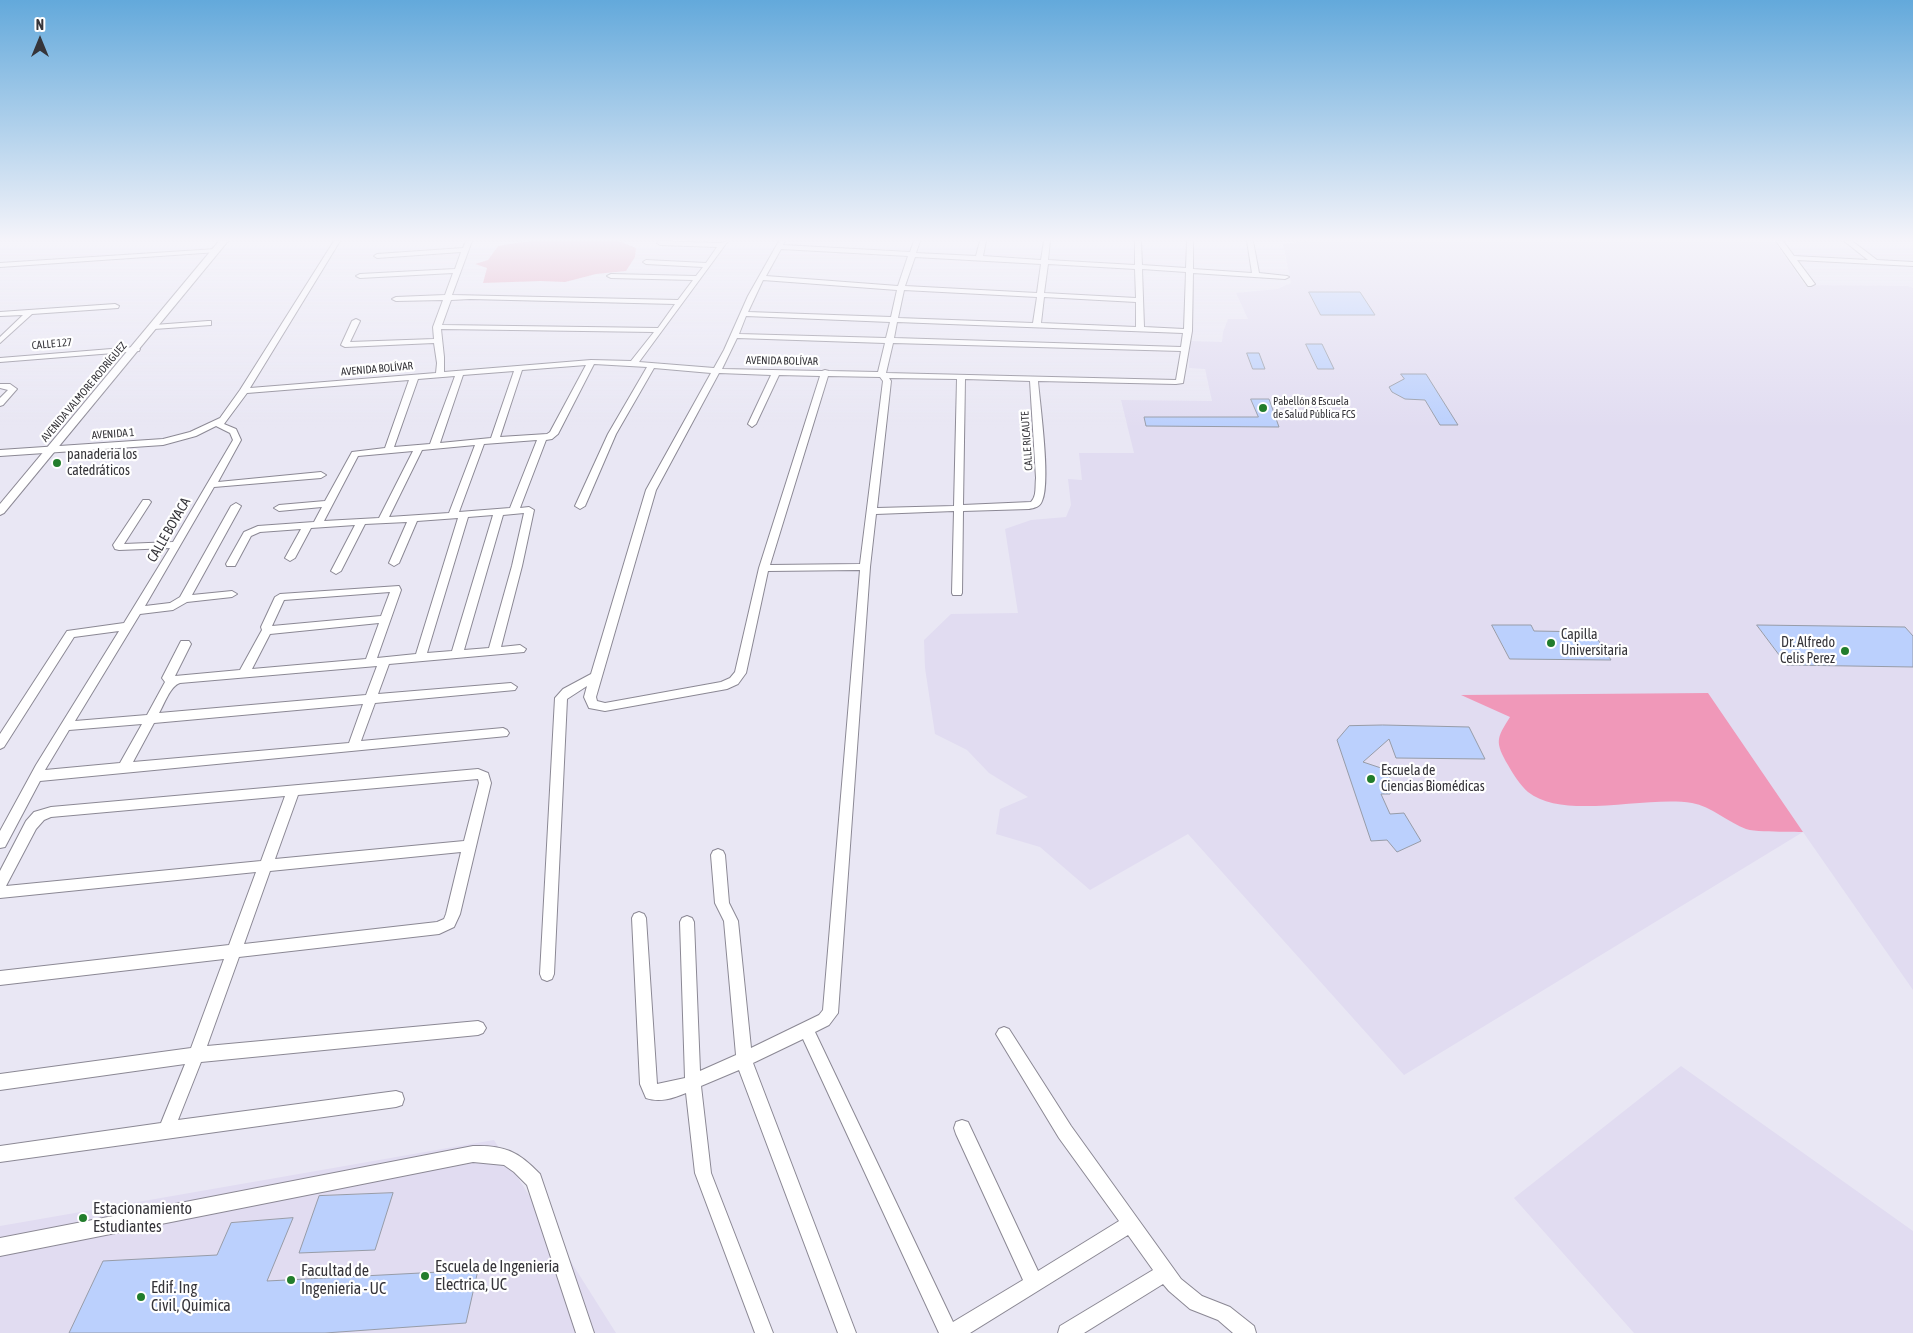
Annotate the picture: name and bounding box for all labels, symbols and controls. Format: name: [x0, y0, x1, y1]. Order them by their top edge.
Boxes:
north arrow: [15, 15, 65, 65]
text: N: [36, 17, 44, 33]
street label: CALLE 127: [31, 336, 73, 352]
street label: AVENIDA VALMORE RODRÍGUEZ: [38, 339, 130, 445]
street label: AVENIDA BOLÍVAR: [746, 354, 818, 368]
street label: AVENIDA BOLÍVAR: [340, 359, 414, 379]
place label: Pabellón 8 Escuela de Salud Pública FCS: [1273, 395, 1355, 421]
marker: Pabellón 8 Escuela de Salud Pública FCS: [1257, 402, 1269, 414]
street label: CALLE RICAUTE: [1018, 411, 1036, 471]
street label: AVENIDA 1: [91, 426, 135, 442]
place label: panaderia los catedráticos: [67, 447, 137, 480]
marker: panaderia los catedráticos: [51, 457, 63, 469]
street label: CALLE BOYACA: [144, 495, 194, 565]
place label: Capilla Universitaria: [1561, 627, 1628, 660]
place label: Dr. Alfredo Celis Perez: [1780, 635, 1835, 668]
marker: Capilla Universitaria: [1545, 637, 1557, 649]
marker: Dr. Alfredo Celis Perez: [1839, 645, 1851, 657]
place label: Escuela de Ciencias Biomédicas: [1381, 763, 1485, 796]
marker: Escuela de Ciencias Biomédicas: [1365, 773, 1377, 785]
place label: Estacionamiento Estudiantes: [93, 1199, 192, 1237]
marker: Estacionamiento Estudiantes: [77, 1212, 89, 1224]
place label: Escuela de Ingenieria Electrica, UC: [435, 1257, 559, 1295]
place label: Facultad de Ingenieria - UC: [301, 1261, 386, 1299]
marker: Escuela de Ingenieria Electrica, UC: [419, 1270, 431, 1282]
marker: Facultad de Ingenieria - UC: [285, 1274, 297, 1286]
place label: Edif. Ing Civil, Quimica: [151, 1278, 231, 1316]
marker: Edif. Ing Civil, Quimica: [135, 1291, 147, 1303]

